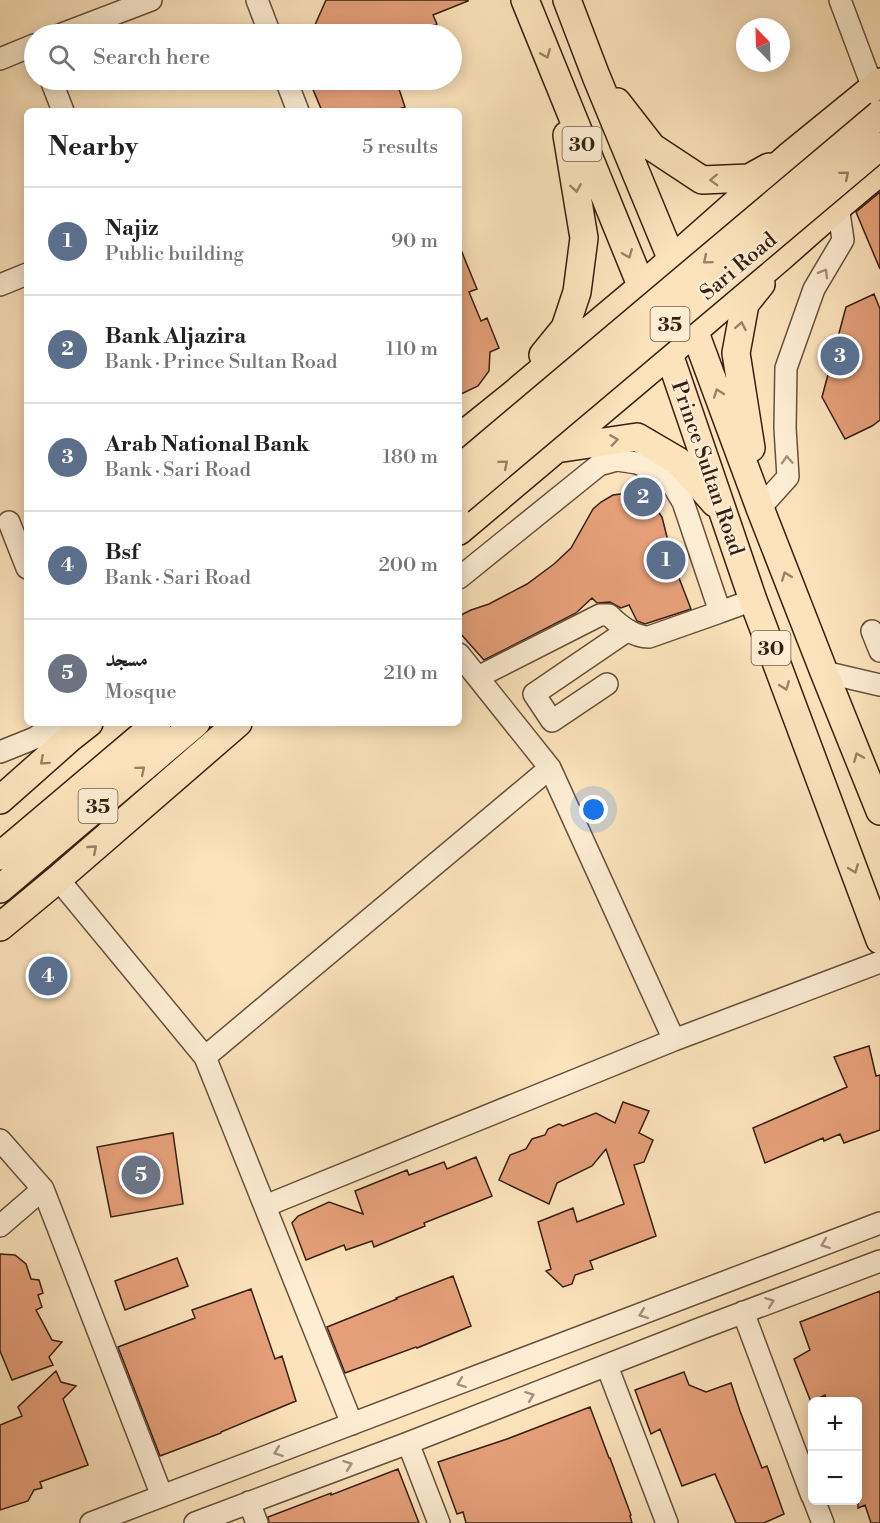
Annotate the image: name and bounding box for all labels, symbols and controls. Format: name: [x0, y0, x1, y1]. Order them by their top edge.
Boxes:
north arrow: [736, 18, 790, 72]
search box: [24, 24, 462, 90]
icon: search: [45, 41, 78, 74]
text: Search here: [93, 44, 210, 71]
one-way arrow: [539, 48, 551, 59]
road number: 30: [562, 127, 602, 161]
text: Nearby: [48, 131, 138, 163]
text: 5 results: [362, 135, 438, 160]
one-way arrow: [838, 172, 849, 183]
one-way arrow: [710, 173, 719, 186]
one-way arrow: [569, 184, 581, 193]
text: Najiz: [105, 215, 158, 242]
street label: Sari Road: [695, 227, 782, 306]
text: 1: [63, 229, 72, 254]
text: 90 m: [391, 229, 438, 254]
text: Public building: [105, 242, 244, 267]
one-way arrow: [620, 249, 633, 259]
one-way arrow: [703, 252, 714, 263]
one-way arrow: [817, 269, 828, 279]
road number: 35: [650, 307, 690, 341]
one-way arrow: [734, 322, 747, 332]
text: Bank Aljazira: [105, 323, 246, 350]
pin: 3: [820, 334, 860, 378]
text: 2: [61, 337, 74, 362]
text: 110 m: [386, 337, 438, 362]
text: Bank · Prince Sultan Road: [105, 350, 337, 375]
street label: Prince Sultan Road: [665, 378, 749, 559]
one-way arrow: [712, 388, 725, 399]
text: Arab National Bank: [105, 431, 309, 458]
one-way arrow: [610, 435, 619, 447]
text: 3: [61, 445, 74, 470]
text: 180 m: [383, 445, 438, 470]
one-way arrow: [780, 456, 793, 465]
text: Bank · Sari Road: [105, 458, 251, 483]
one-way arrow: [497, 460, 508, 471]
pin: 2: [624, 474, 662, 520]
pin: 1: [646, 538, 686, 582]
text: Bsf: [105, 539, 139, 566]
text: 4: [61, 553, 74, 578]
text: 200 m: [378, 553, 438, 578]
text: Bank · Sari Road: [105, 566, 251, 591]
one-way arrow: [781, 571, 794, 582]
road number: 30: [752, 631, 790, 665]
text: مسجد: [105, 646, 148, 673]
text: 5: [61, 661, 74, 686]
text: 210 m: [383, 661, 438, 686]
text: Mosque: [105, 680, 177, 705]
one-way arrow: [778, 680, 790, 691]
one-way arrow: [853, 752, 865, 763]
one-way arrow: [40, 754, 51, 765]
one-way arrow: [134, 766, 145, 777]
road number: 35: [78, 789, 118, 823]
your location: [579, 795, 608, 824]
one-way arrow: [86, 845, 97, 856]
one-way arrow: [846, 863, 859, 874]
pin: 4: [28, 954, 68, 998]
pin: 5: [122, 1152, 160, 1198]
one-way arrow: [821, 1237, 831, 1250]
one-way arrow: [764, 1297, 775, 1309]
one-way arrow: [638, 1306, 649, 1319]
one-way arrow: [456, 1375, 467, 1388]
one-way arrow: [524, 1390, 535, 1403]
map controls: [808, 1397, 862, 1505]
button: +: [808, 1397, 862, 1451]
one-way arrow: [274, 1445, 285, 1457]
button: −: [808, 1451, 862, 1505]
one-way arrow: [342, 1460, 353, 1473]

